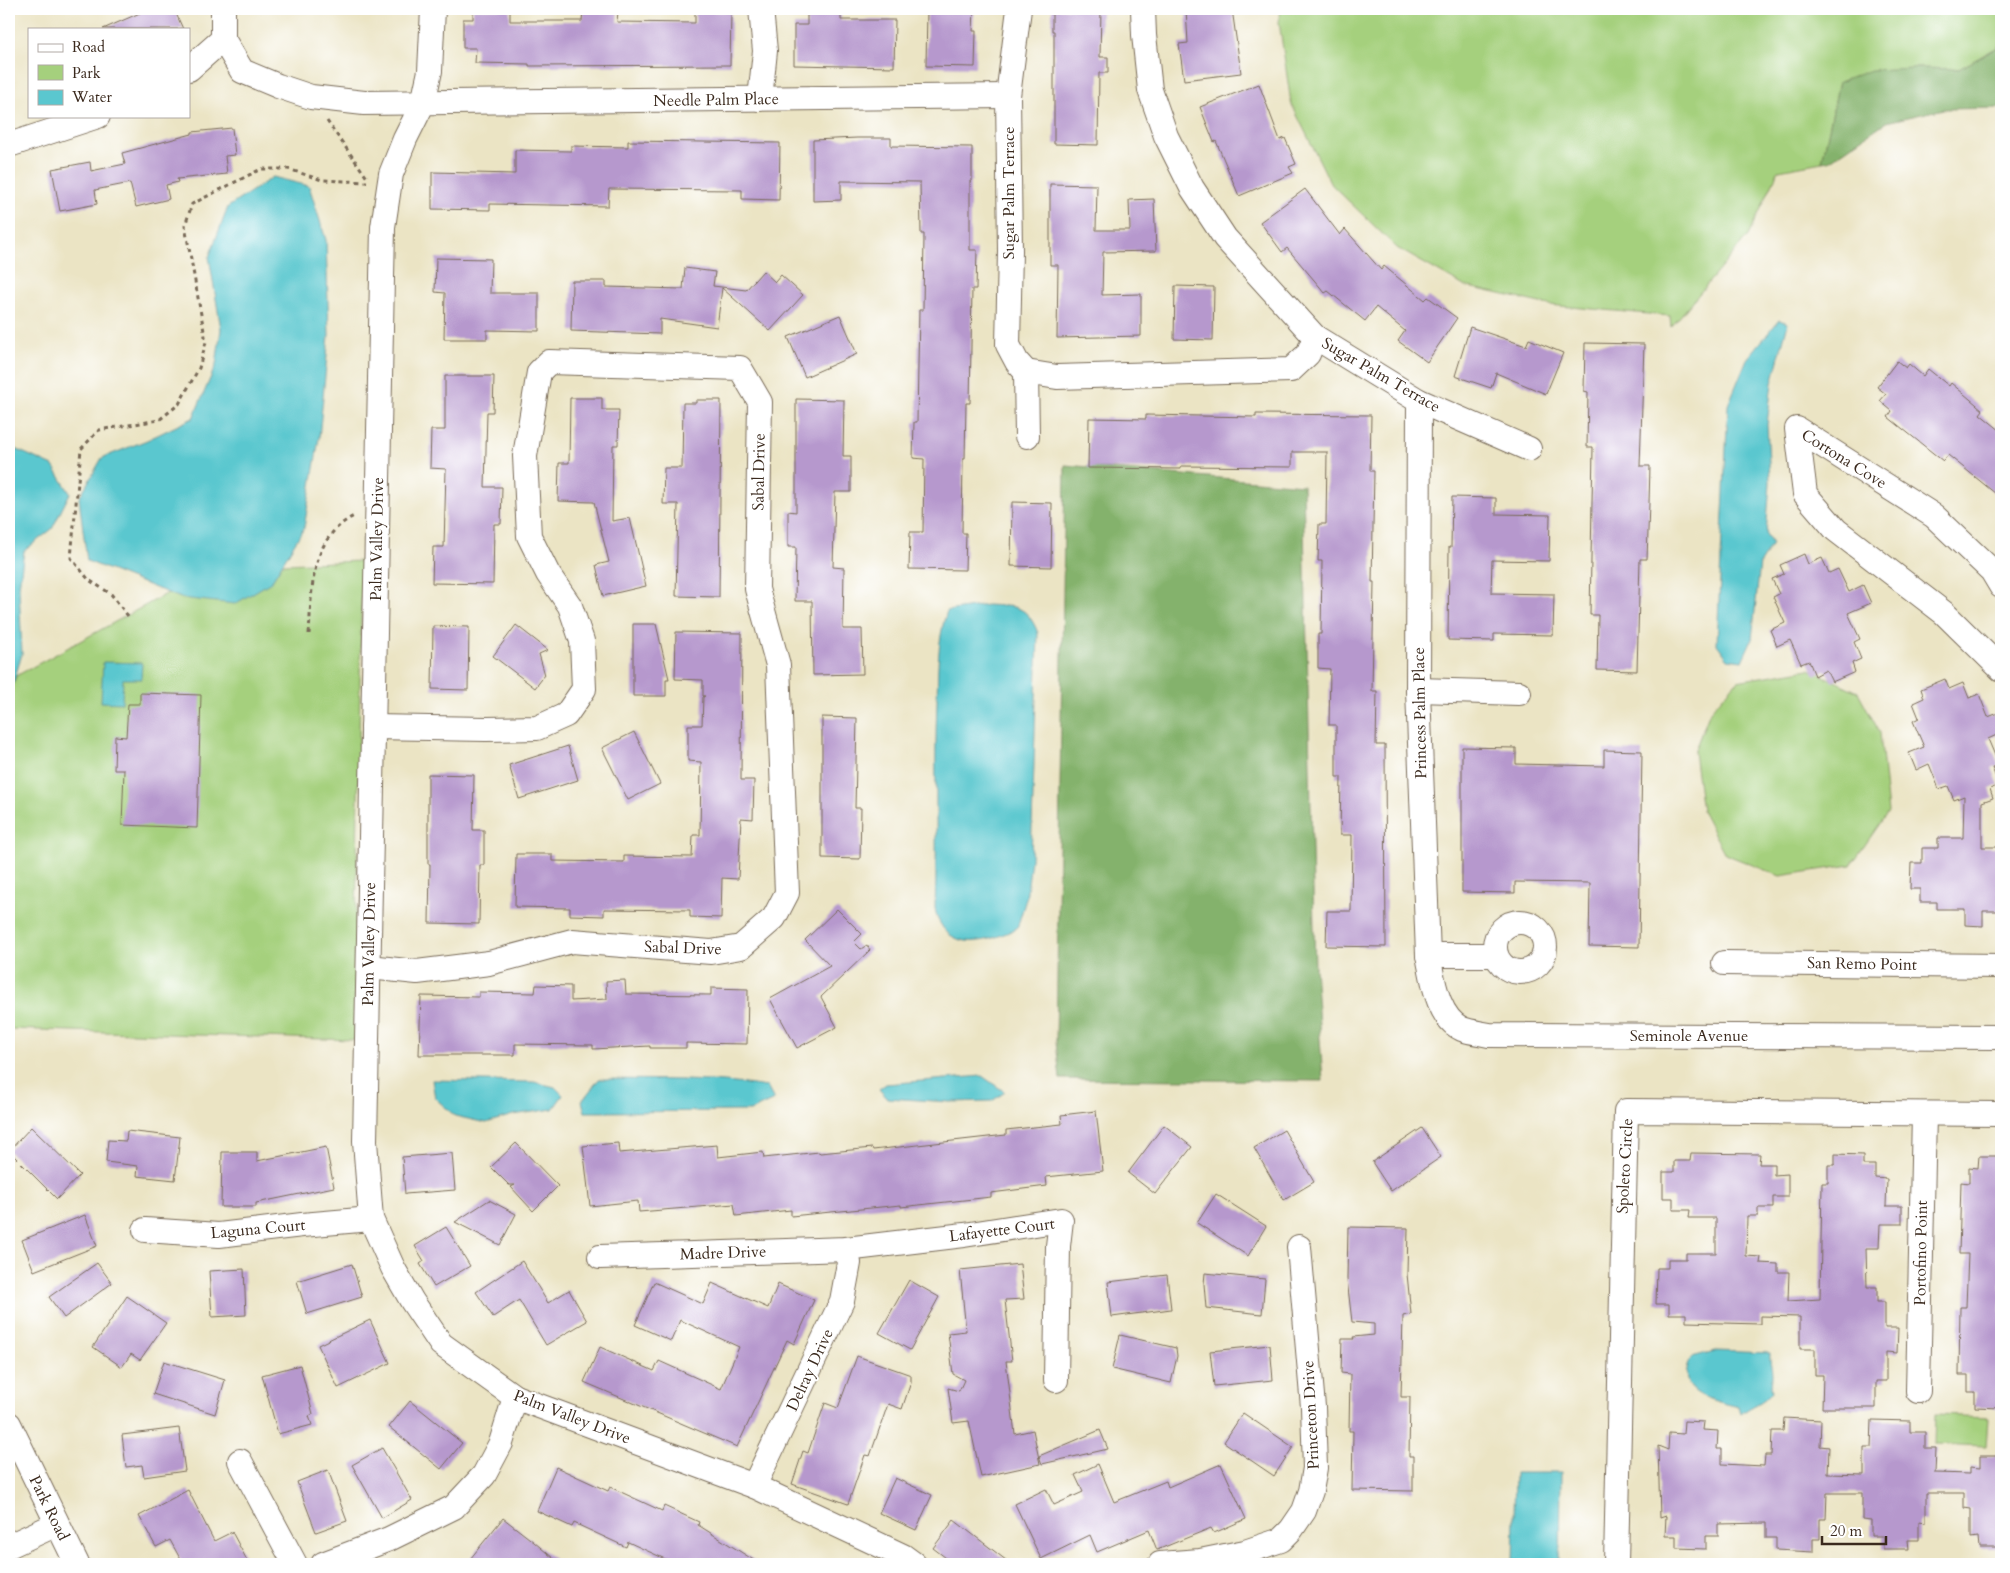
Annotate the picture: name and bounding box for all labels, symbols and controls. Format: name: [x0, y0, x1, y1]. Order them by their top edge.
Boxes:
legend: [28, 28, 190, 118]
text: Road: [72, 37, 105, 57]
text: Park: [72, 63, 101, 83]
text: Water: [71, 87, 113, 107]
street label: Needle Palm Place: [653, 88, 779, 112]
street label: Sugar Palm Terrace: [998, 126, 1020, 260]
street label: Sugar Palm Terrace: [1318, 332, 1444, 418]
street label: Cortona Cove: [1797, 424, 1891, 494]
street label: Sabal Drive: [747, 433, 771, 511]
street label: Palm Valley Drive: [365, 477, 389, 601]
street label: Princess Palm Place: [1408, 647, 1432, 779]
street label: Palm Valley Drive: [357, 882, 381, 1006]
street label: Sabal Drive: [644, 936, 722, 960]
street label: San Remo Point: [1807, 952, 1917, 976]
street label: Seminole Avenue: [1630, 1025, 1748, 1047]
street label: Spoleto Circle: [1612, 1118, 1638, 1214]
street label: Portofino Point: [1909, 1200, 1933, 1306]
street label: Lafayette Court: [948, 1213, 1056, 1247]
street label: Laguna Court: [210, 1214, 306, 1244]
street label: Madre Drive: [679, 1240, 767, 1266]
street label: Delray Drive: [781, 1325, 839, 1415]
street label: Princeton Drive: [1297, 1360, 1325, 1470]
street label: Palm Valley Drive: [510, 1385, 634, 1449]
street label: Park Road: [24, 1472, 74, 1545]
scale bar: [1822, 1513, 1886, 1545]
text: 20 m: [1830, 1521, 1862, 1541]

